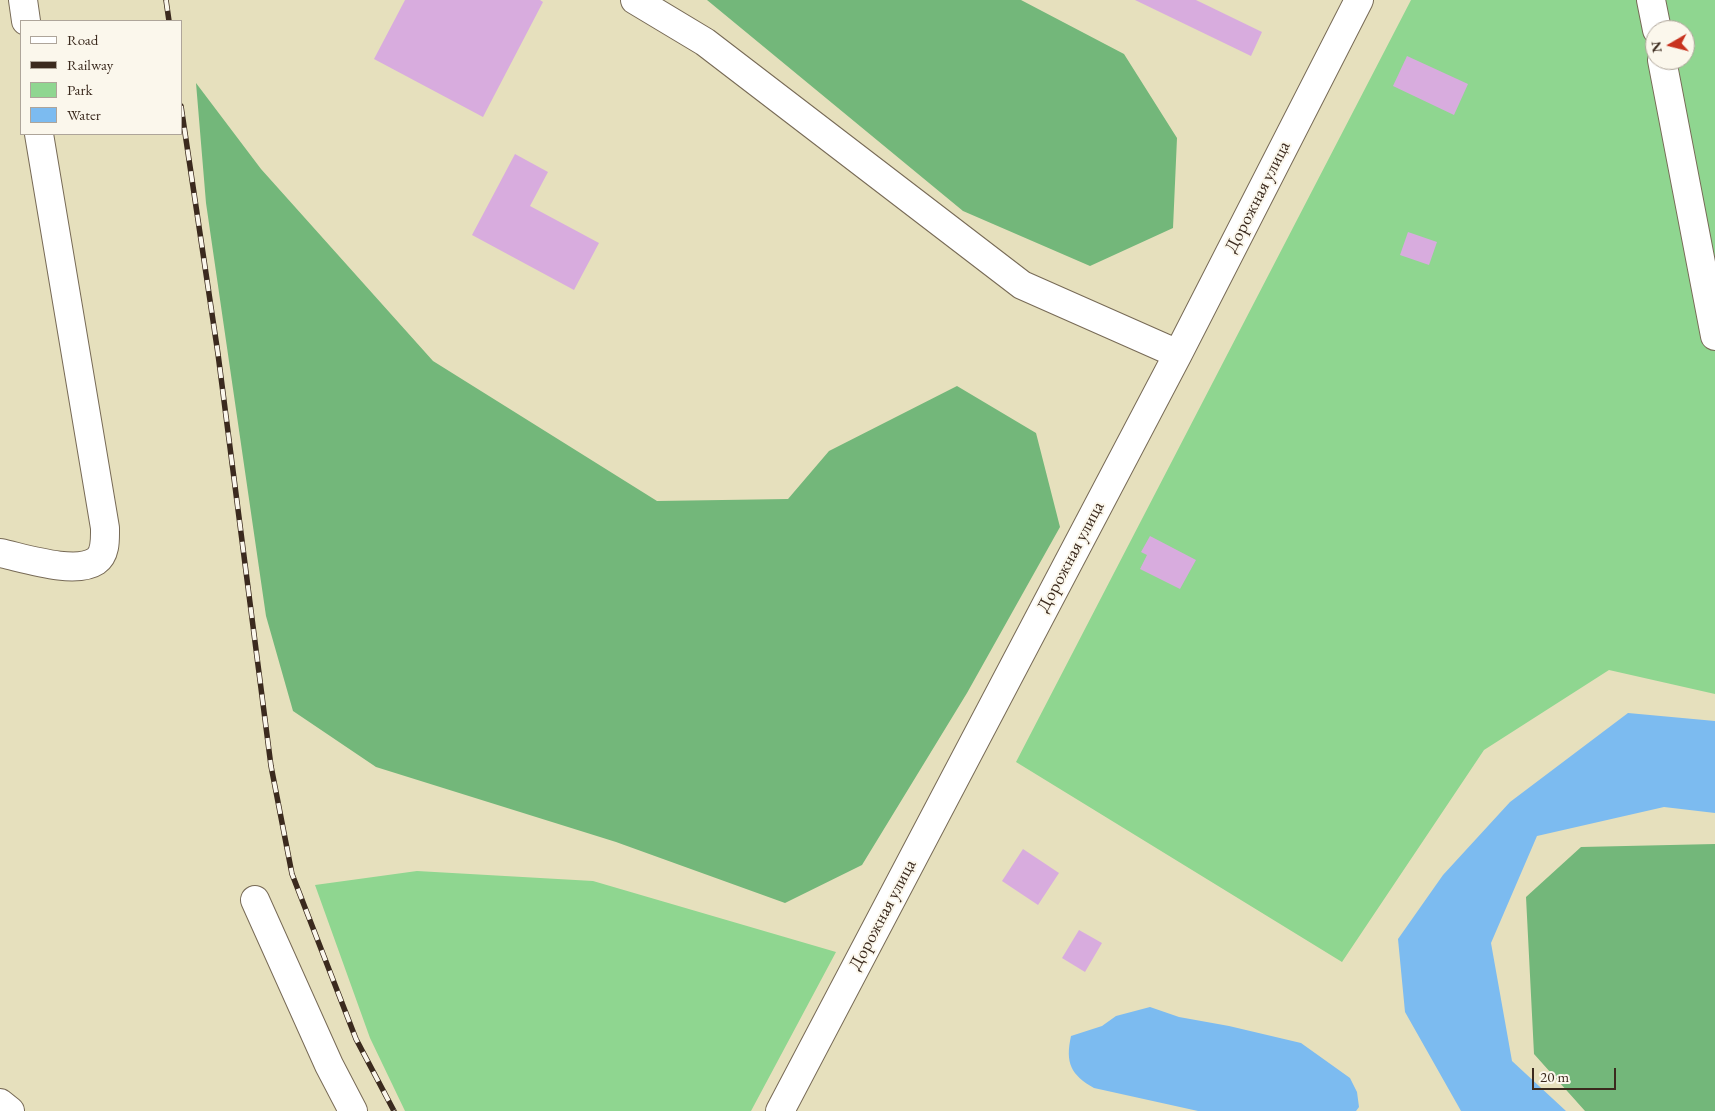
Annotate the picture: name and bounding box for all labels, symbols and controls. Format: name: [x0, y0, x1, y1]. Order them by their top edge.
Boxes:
legend: [20, 20, 182, 135]
north arrow: [1645, 20, 1695, 70]
text: Road: [67, 30, 98, 49]
text: N: [1646, 40, 1666, 54]
text: Railway: [67, 55, 113, 74]
text: Park: [67, 80, 93, 99]
text: Water: [67, 105, 101, 124]
street label: Дорожная улица: [1221, 138, 1295, 256]
street label: Дорожная улица: [1033, 498, 1109, 616]
street label: Дорожная улица: [845, 856, 921, 974]
scale bar: [1535, 1058, 1619, 1090]
text: 20 m: [1540, 1067, 1569, 1086]

